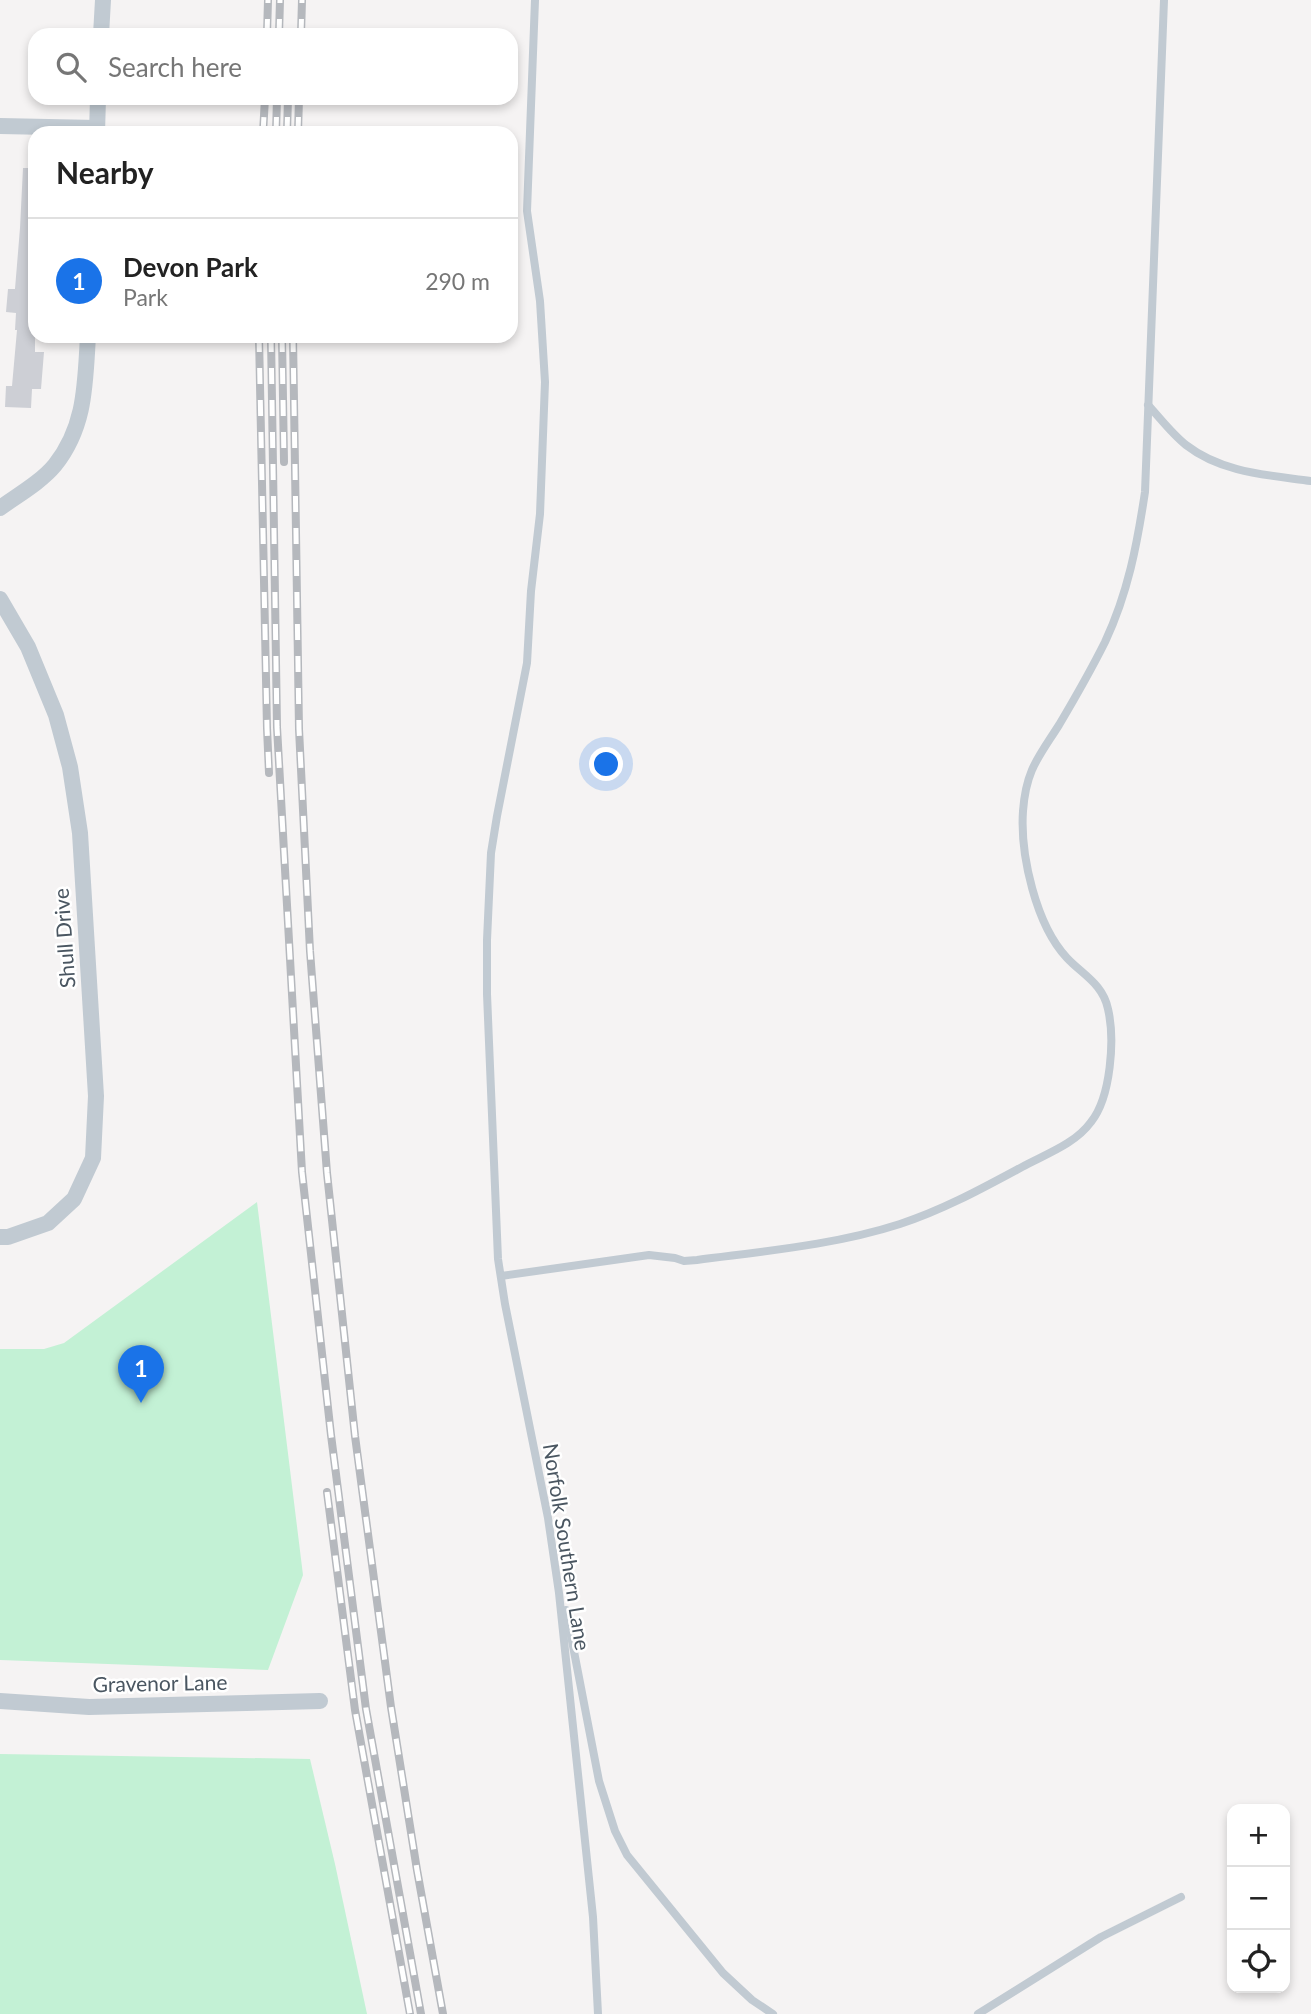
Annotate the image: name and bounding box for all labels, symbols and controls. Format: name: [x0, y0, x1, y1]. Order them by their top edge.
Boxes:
search box: [28, 28, 518, 105]
icon: search: [52, 48, 90, 86]
text: Search here: [108, 51, 242, 83]
text: Nearby: [56, 154, 154, 190]
text: Devon Park: [123, 251, 258, 283]
text: 1: [72, 267, 86, 295]
text: 290 m: [425, 267, 490, 295]
text: Park: [123, 283, 168, 311]
your location: [589, 747, 623, 781]
street label: Shull Drive: [48, 887, 79, 989]
pin: 1: [118, 1345, 164, 1403]
street label: Norfolk Southern Lane: [539, 1441, 596, 1652]
street label: Gravenor Lane: [92, 1669, 228, 1696]
map controls: [1227, 1804, 1290, 1993]
button: +: [1227, 1804, 1290, 1867]
button: −: [1227, 1867, 1290, 1930]
button: locate: [1227, 1930, 1290, 1993]

